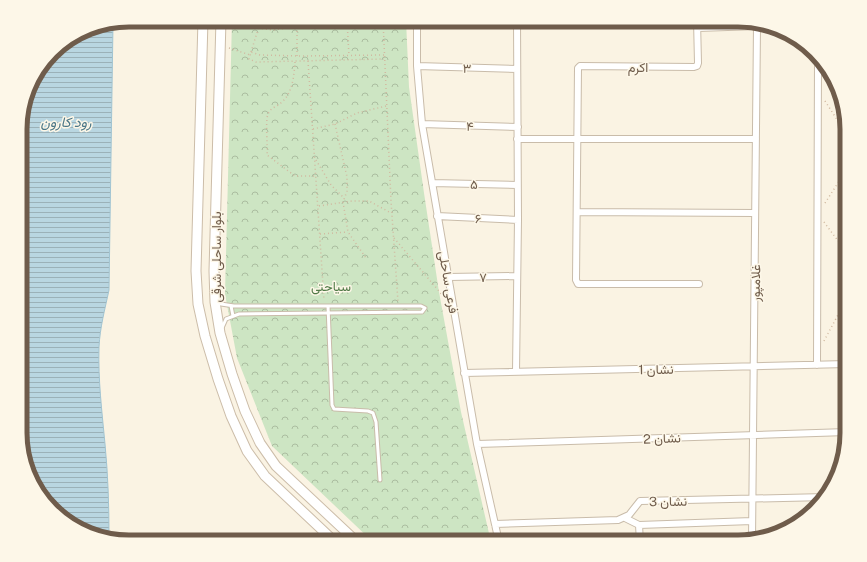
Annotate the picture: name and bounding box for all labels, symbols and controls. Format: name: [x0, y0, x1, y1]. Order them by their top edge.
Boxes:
street label: اکرم: [628, 60, 648, 76]
street label: ۳: [462, 61, 472, 76]
water label: رود کارون: [40, 114, 92, 131]
street label: ۴: [466, 119, 474, 134]
street label: ۵: [470, 177, 478, 192]
street label: بلوار ساحلی شرقی: [209, 211, 225, 303]
street label: ۶: [475, 211, 481, 226]
street label: فرعی ساحلی: [435, 250, 461, 315]
street label: غلامپور: [748, 264, 765, 303]
street label: ۷: [479, 270, 487, 285]
park label: سیاحتی: [311, 279, 351, 295]
street label: نشان 1: [638, 362, 674, 378]
street label: نشان 2: [643, 430, 681, 448]
street label: نشان 3: [649, 494, 688, 510]

